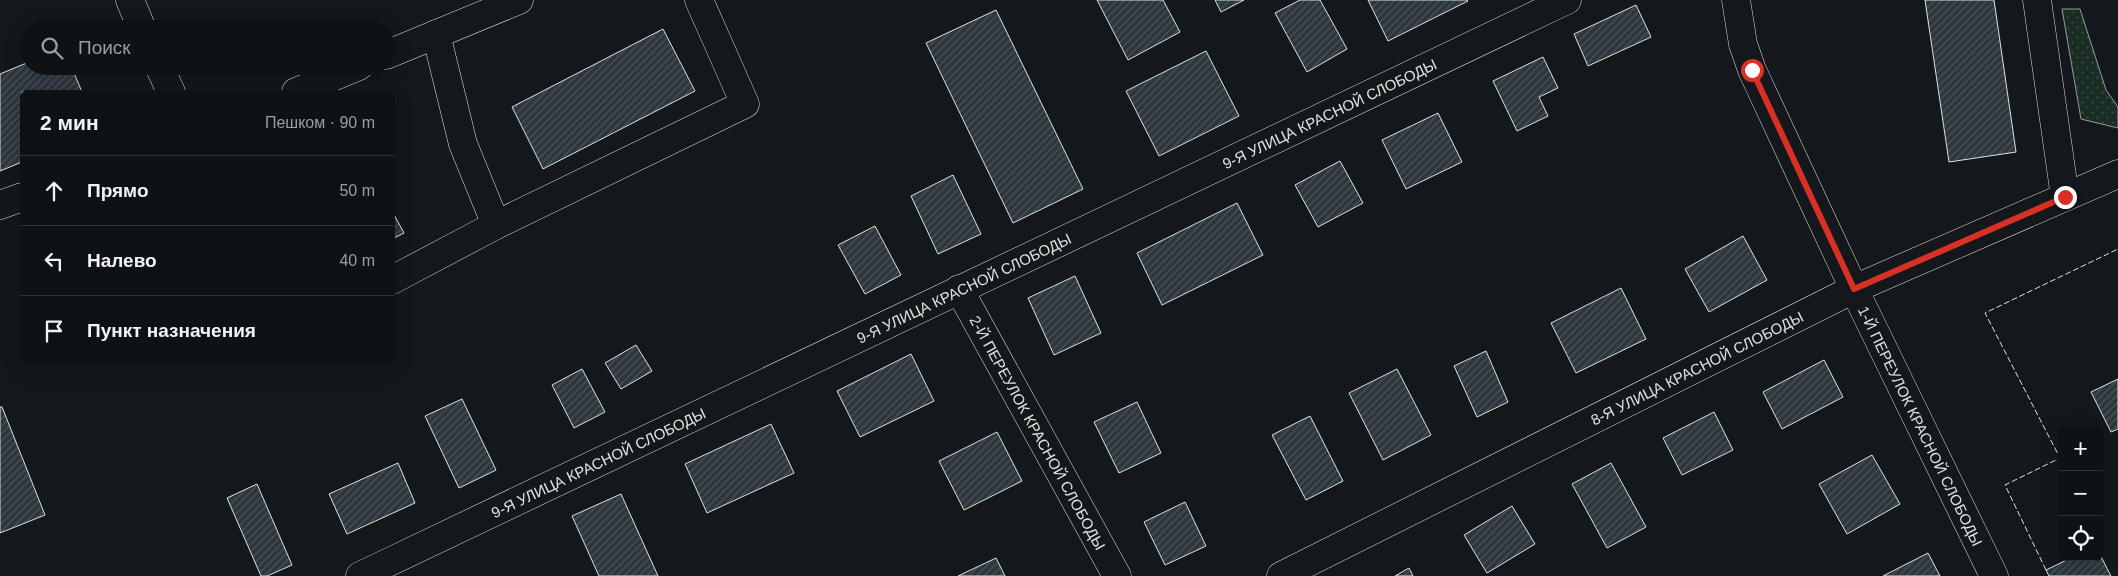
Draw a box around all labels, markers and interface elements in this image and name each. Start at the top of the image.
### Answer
search box [20,20,395,75]
icon: search [38,34,66,62]
text: Поиск [78,37,131,58]
street label: 9-Я УЛИЦА КРАСНОЙ СЛОБОДЫ [1219,55,1439,172]
route start [1741,59,1764,82]
text: 2 мин [40,111,99,134]
text: Пешком · 90 m [265,114,375,131]
icon: ahead [40,177,68,205]
text: Прямо [87,180,149,201]
text: 50 m [339,182,375,199]
route end [2054,186,2077,209]
street label: 9-Я УЛИЦА КРАСНОЙ СЛОБОДЫ [854,230,1074,346]
icon: left [40,247,68,275]
text: Налево [87,250,157,271]
text: 40 m [339,252,375,269]
street label: 1-Й ПЕРЕУЛОК КРАСНОЙ СЛОБОДЫ [1855,303,1986,549]
street label: 8-Я УЛИЦА КРАСНОЙ СЛОБОДЫ [1588,307,1806,428]
street label: 2-Й ПЕРЕУЛОК КРАСНОЙ СЛОБОДЫ [967,313,1109,553]
icon: arrive [40,317,68,345]
text: Пункт назначения [87,320,256,341]
street label: 9-Я УЛИЦА КРАСНОЙ СЛОБОДЫ [488,404,708,521]
map controls [2058,426,2103,561]
button: + [2058,426,2103,471]
button: − [2058,471,2103,516]
button: locate [2058,516,2103,561]

